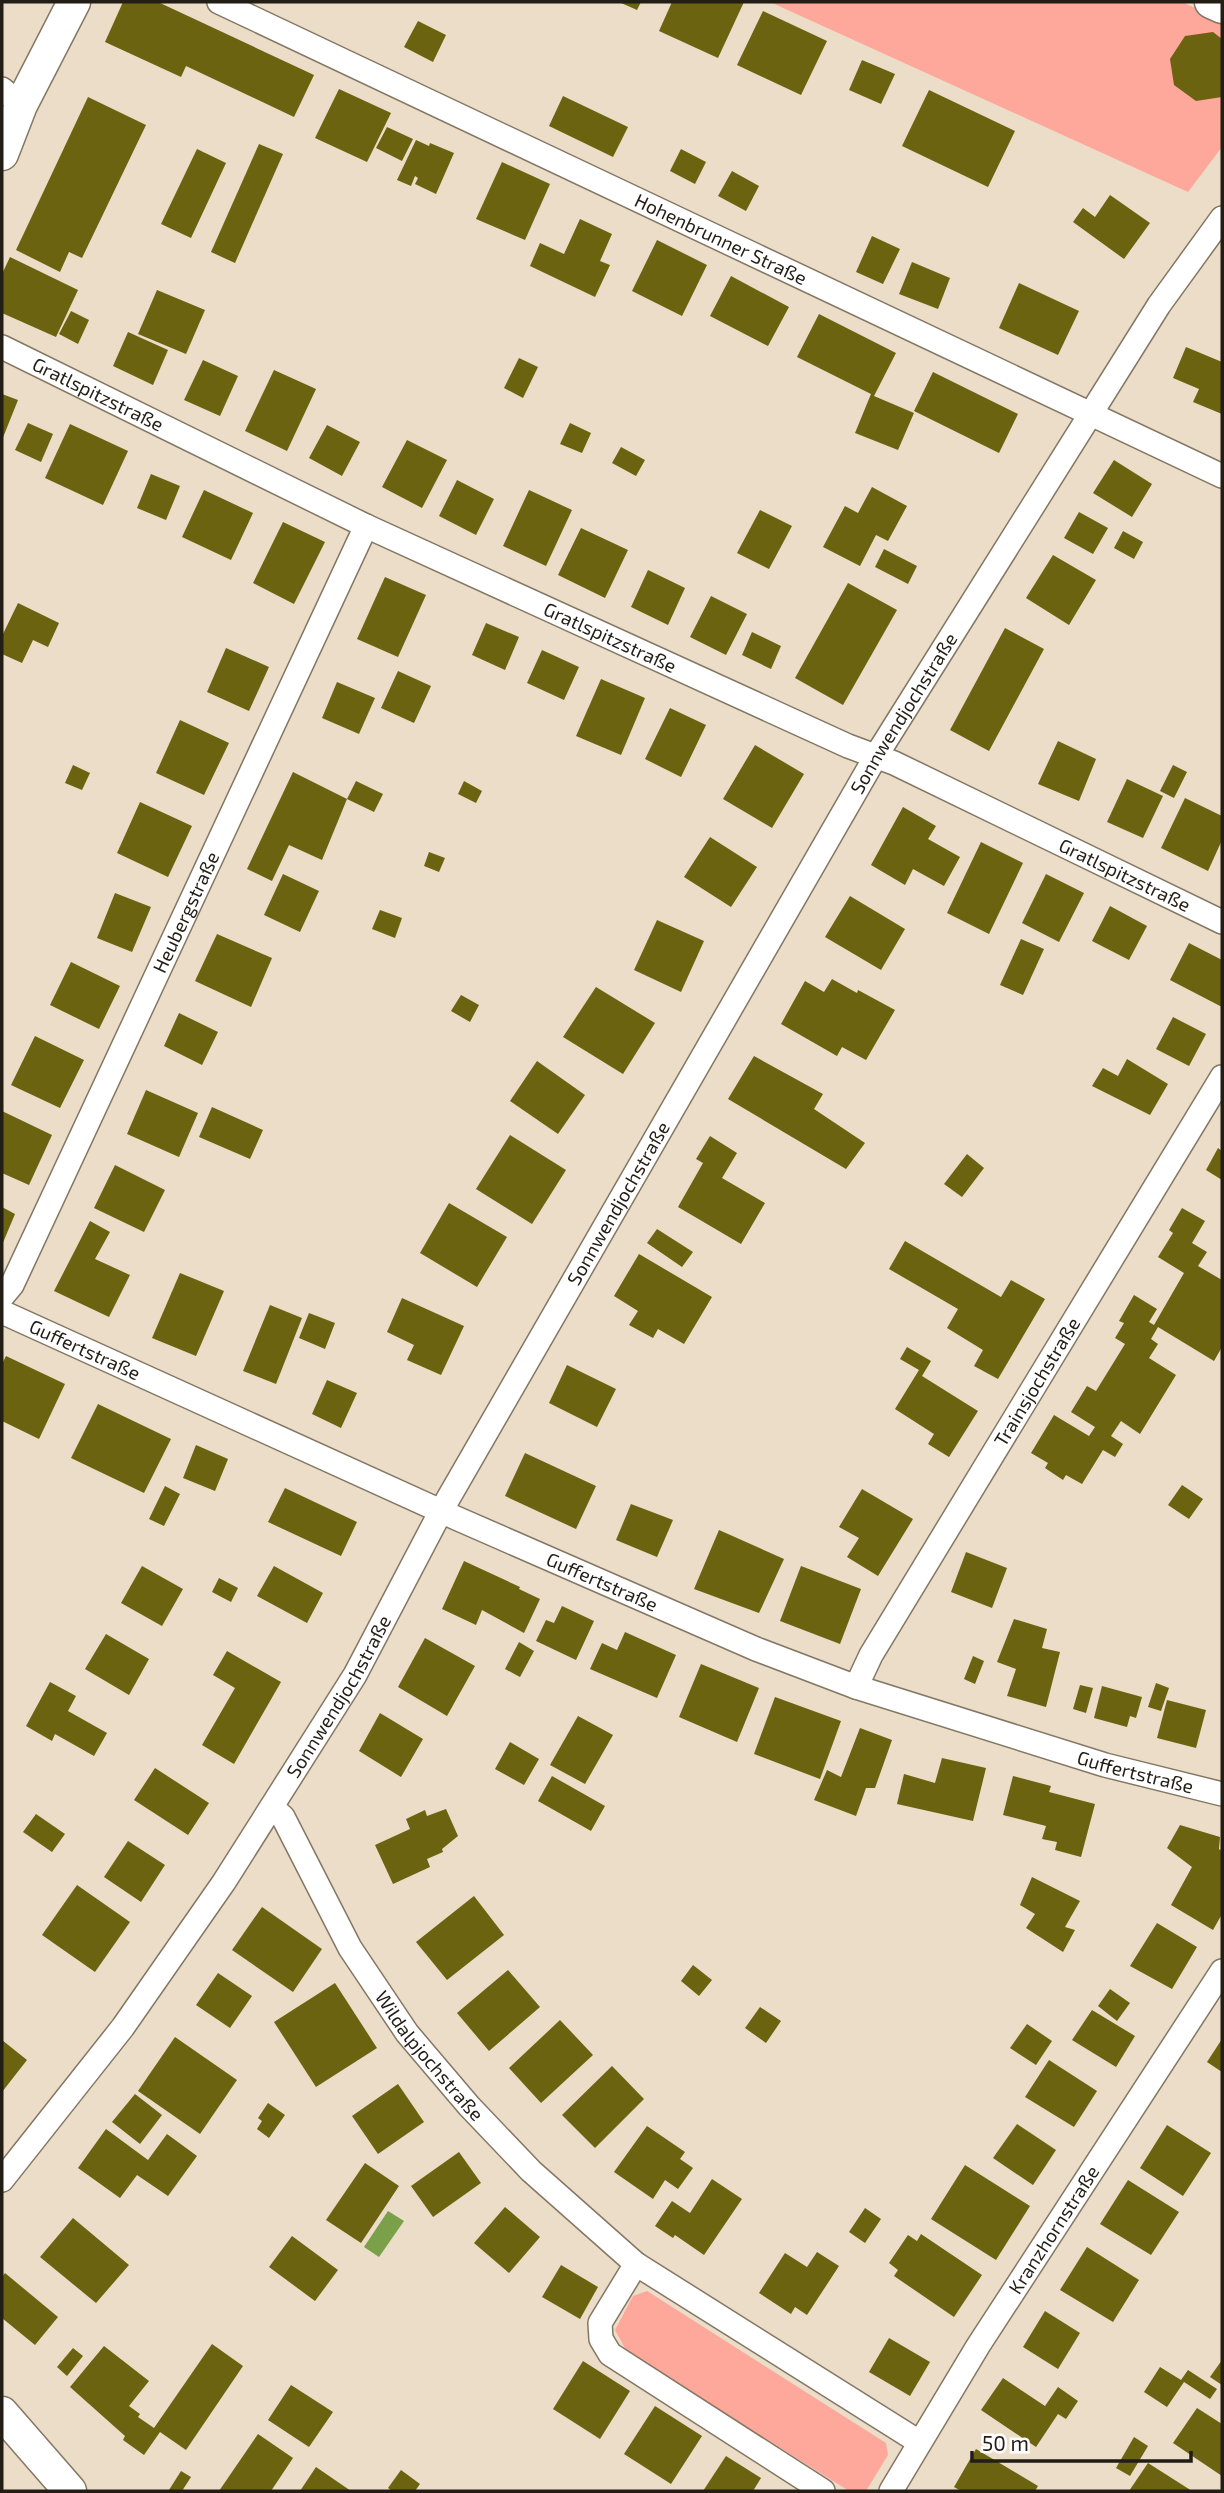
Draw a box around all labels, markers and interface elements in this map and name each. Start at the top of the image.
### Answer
street label: Hohenbrunner Straße [631,188,811,289]
street label: Gratlspitzstraße [29,352,168,436]
street label: Gratlspitzstraße [540,597,680,677]
street label: Sonnwendjochstraße [845,628,962,798]
street label: Gratlspitzstraße [1056,833,1194,916]
street label: Heubergstraße [147,848,224,976]
street label: Sonnwendjochstraße [562,1117,674,1289]
street label: Trainsjochstraße [989,1313,1084,1450]
street label: Guffertstraße [26,1314,144,1384]
street label: Guffertstraße [543,1547,662,1616]
street label: Sonnwendjochstraße [281,1611,395,1782]
street label: Guffertstraße [1075,1745,1196,1798]
street label: Wildalpjochstraße [371,1986,489,2125]
street label: Kranzhornstraße [1003,2161,1103,2298]
scale bar [972,2420,1191,2464]
text: 50 m [982,2430,1029,2455]

